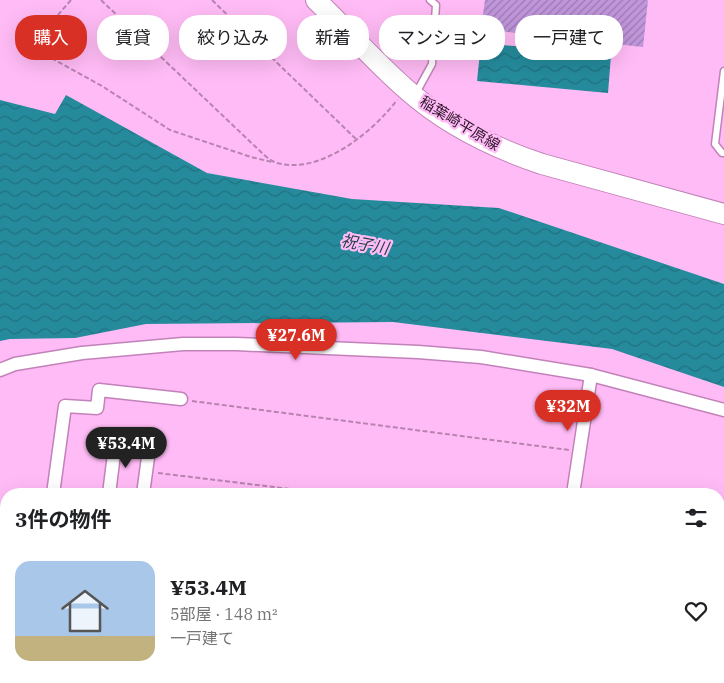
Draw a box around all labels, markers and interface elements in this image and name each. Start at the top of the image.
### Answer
chip: 購入 [15,15,87,60]
chip: 賃貸 [97,15,169,60]
chip: 絞り込み [179,15,287,60]
chip: 新着 [297,15,369,60]
chip: マンション [379,15,505,60]
chip: 一戸建て [515,15,623,60]
street label: 稲葉崎平原線 [417,92,503,154]
water label: 祝子川 [340,230,392,258]
pin: ¥27.6M [255,318,337,361]
text: ¥27.6M [267,325,325,345]
pin: ¥32M [538,390,598,432]
text: ¥32M [546,396,590,416]
pin: ¥53.4M [85,426,167,469]
text: ¥53.4M [97,433,155,453]
icon: filters [682,504,710,532]
text: 3件の物件 [15,505,112,533]
text: ¥53.4M [170,573,247,601]
icon: home [55,581,115,641]
icon: heart [682,597,710,625]
text: 5部屋 · 148 m² [170,604,278,624]
text: 一戸建て [170,628,234,648]

